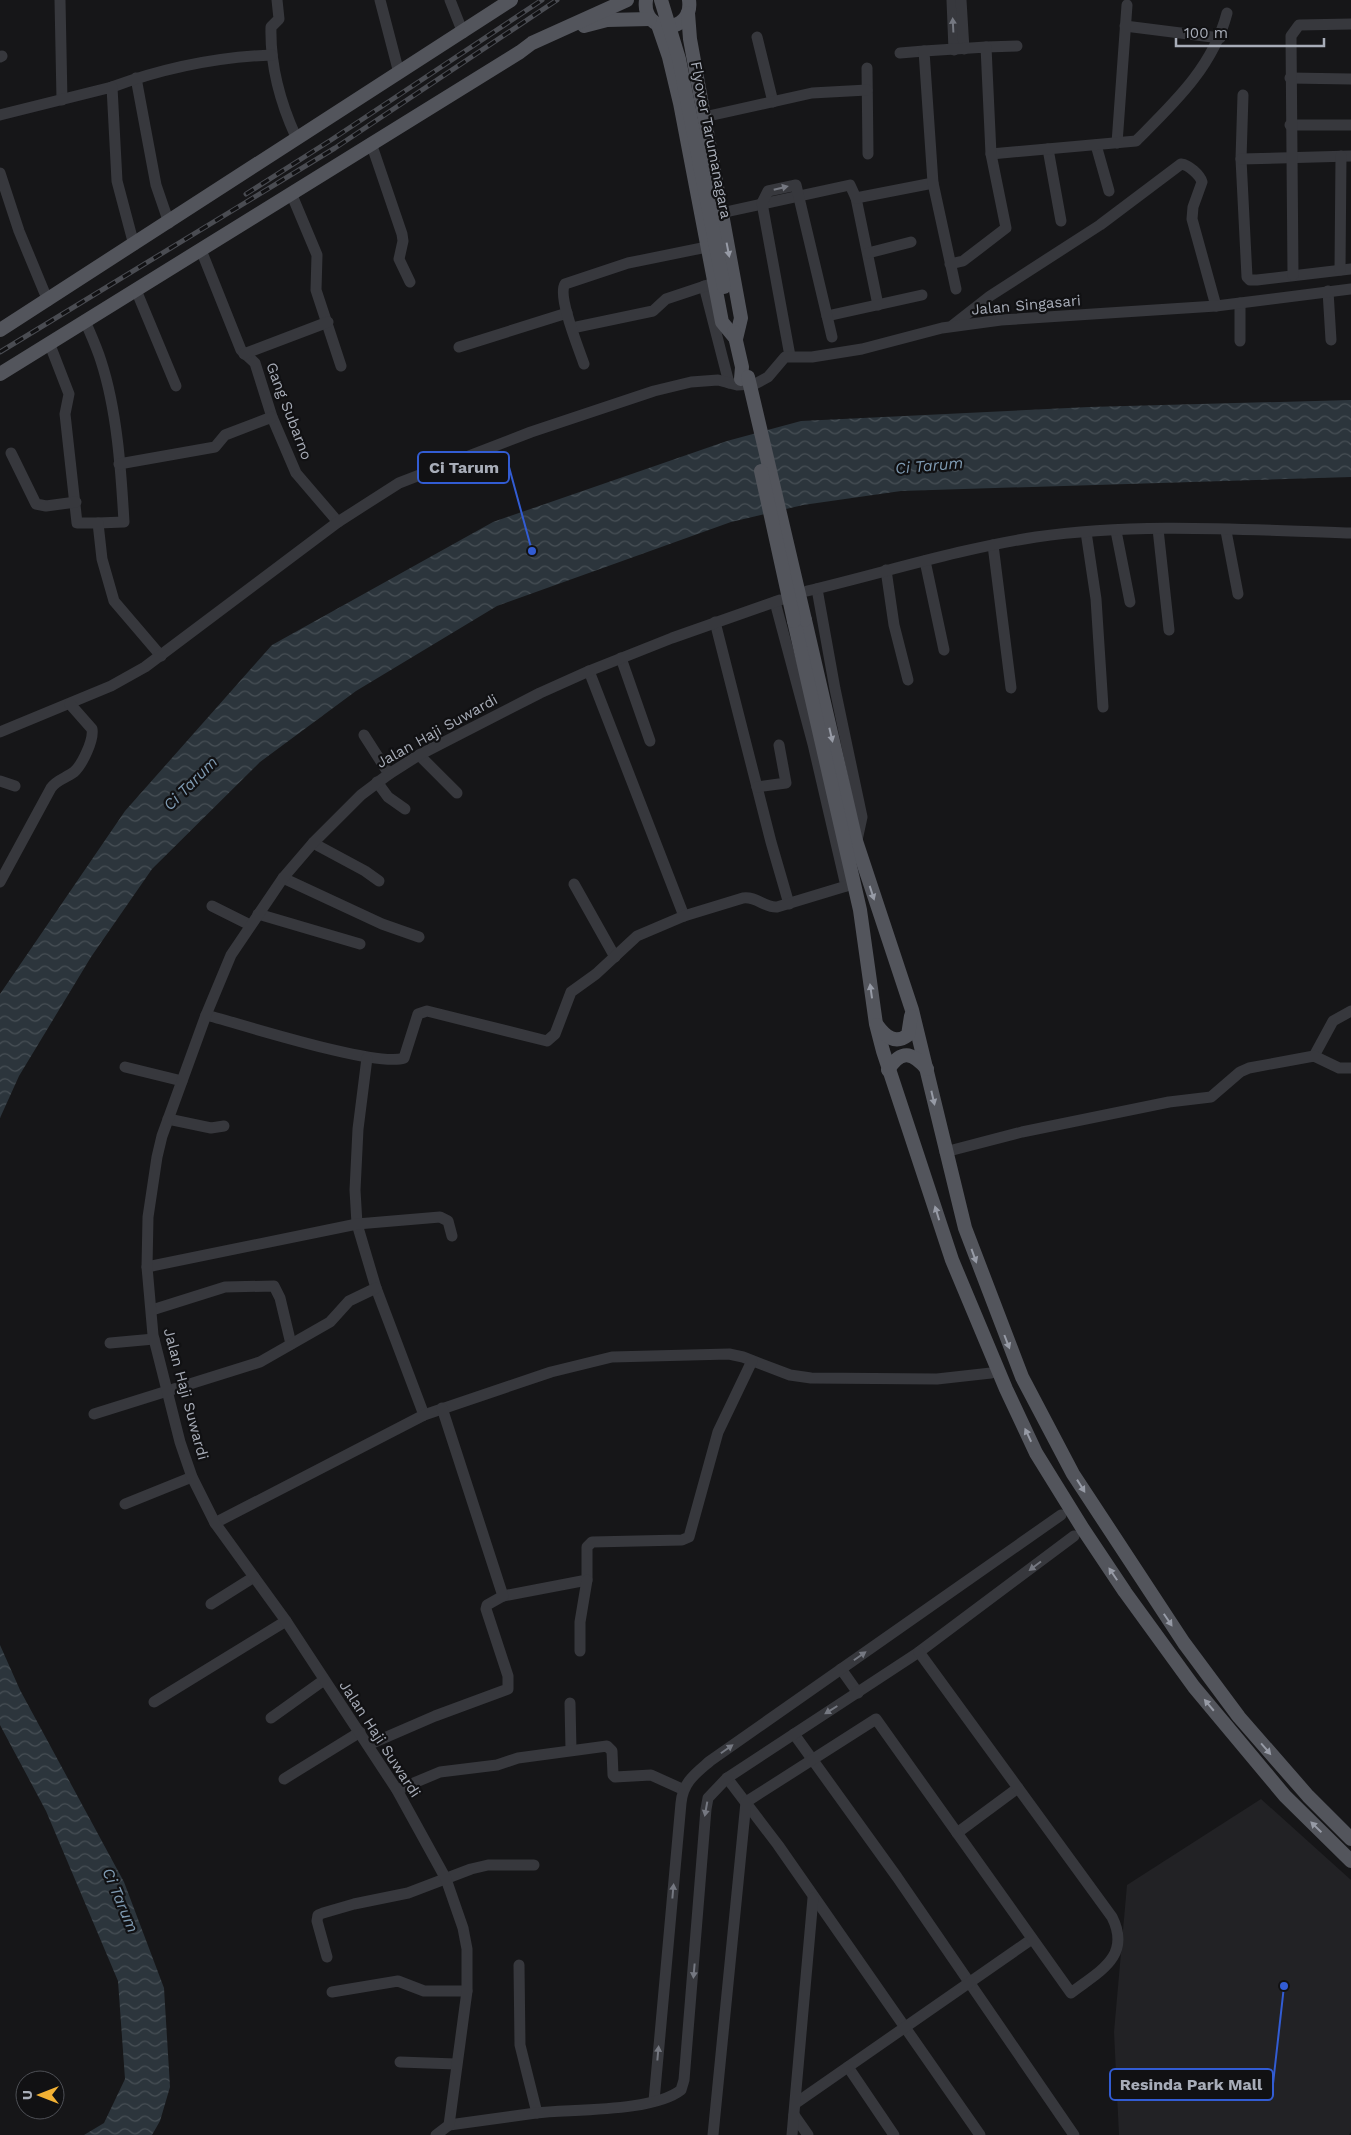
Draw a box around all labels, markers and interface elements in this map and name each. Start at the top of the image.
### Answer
scale bar [1176,15,1324,47]
one-way arrow [949,16,957,32]
text: 100 m [1184,24,1228,42]
street label: Flyover Tarumanagara [687,60,735,221]
one-way arrow [774,184,789,192]
one-way arrow [725,243,733,259]
street label: Jalan Singasari [970,291,1082,319]
street label: Gang Subarno [262,360,316,462]
callout: Ci Tarum [418,452,509,483]
water label: Ci Tarum [894,453,964,478]
text: Ci Tarum [429,458,499,477]
street label: Jalan Haji Suwardi [373,690,501,772]
one-way arrow [828,728,836,744]
water label: Ci Tarum [159,752,221,814]
one-way arrow [869,885,876,900]
one-way arrow [867,982,875,998]
one-way arrow [929,1091,937,1106]
one-way arrow [933,1206,941,1221]
one-way arrow [971,1248,978,1263]
street label: Jalan Haji Suwardi [160,1326,212,1462]
one-way arrow [1004,1334,1011,1349]
one-way arrow [1023,1428,1032,1443]
one-way arrow [1076,1480,1085,1493]
one-way arrow [1029,1560,1042,1571]
one-way arrow [1108,1567,1118,1580]
one-way arrow [1163,1613,1173,1626]
one-way arrow [853,1651,867,1661]
street label: Jalan Haji Suwardi [336,1677,424,1801]
one-way arrow [1203,1698,1214,1711]
one-way arrow [824,1706,838,1715]
one-way arrow [1261,1742,1272,1755]
one-way arrow [720,1744,733,1754]
one-way arrow [702,1801,710,1817]
one-way arrow [1310,1821,1322,1833]
water label: Ci Tarum [98,1865,143,1935]
one-way arrow [669,1883,677,1899]
one-way arrow [690,1963,698,1979]
one-way arrow [654,2045,662,2061]
callout: Resinda Park Mall [1110,2069,1273,2100]
north arrow [15,2070,65,2120]
text: Resinda Park Mall [1120,2075,1263,2094]
text: U [19,2090,35,2100]

